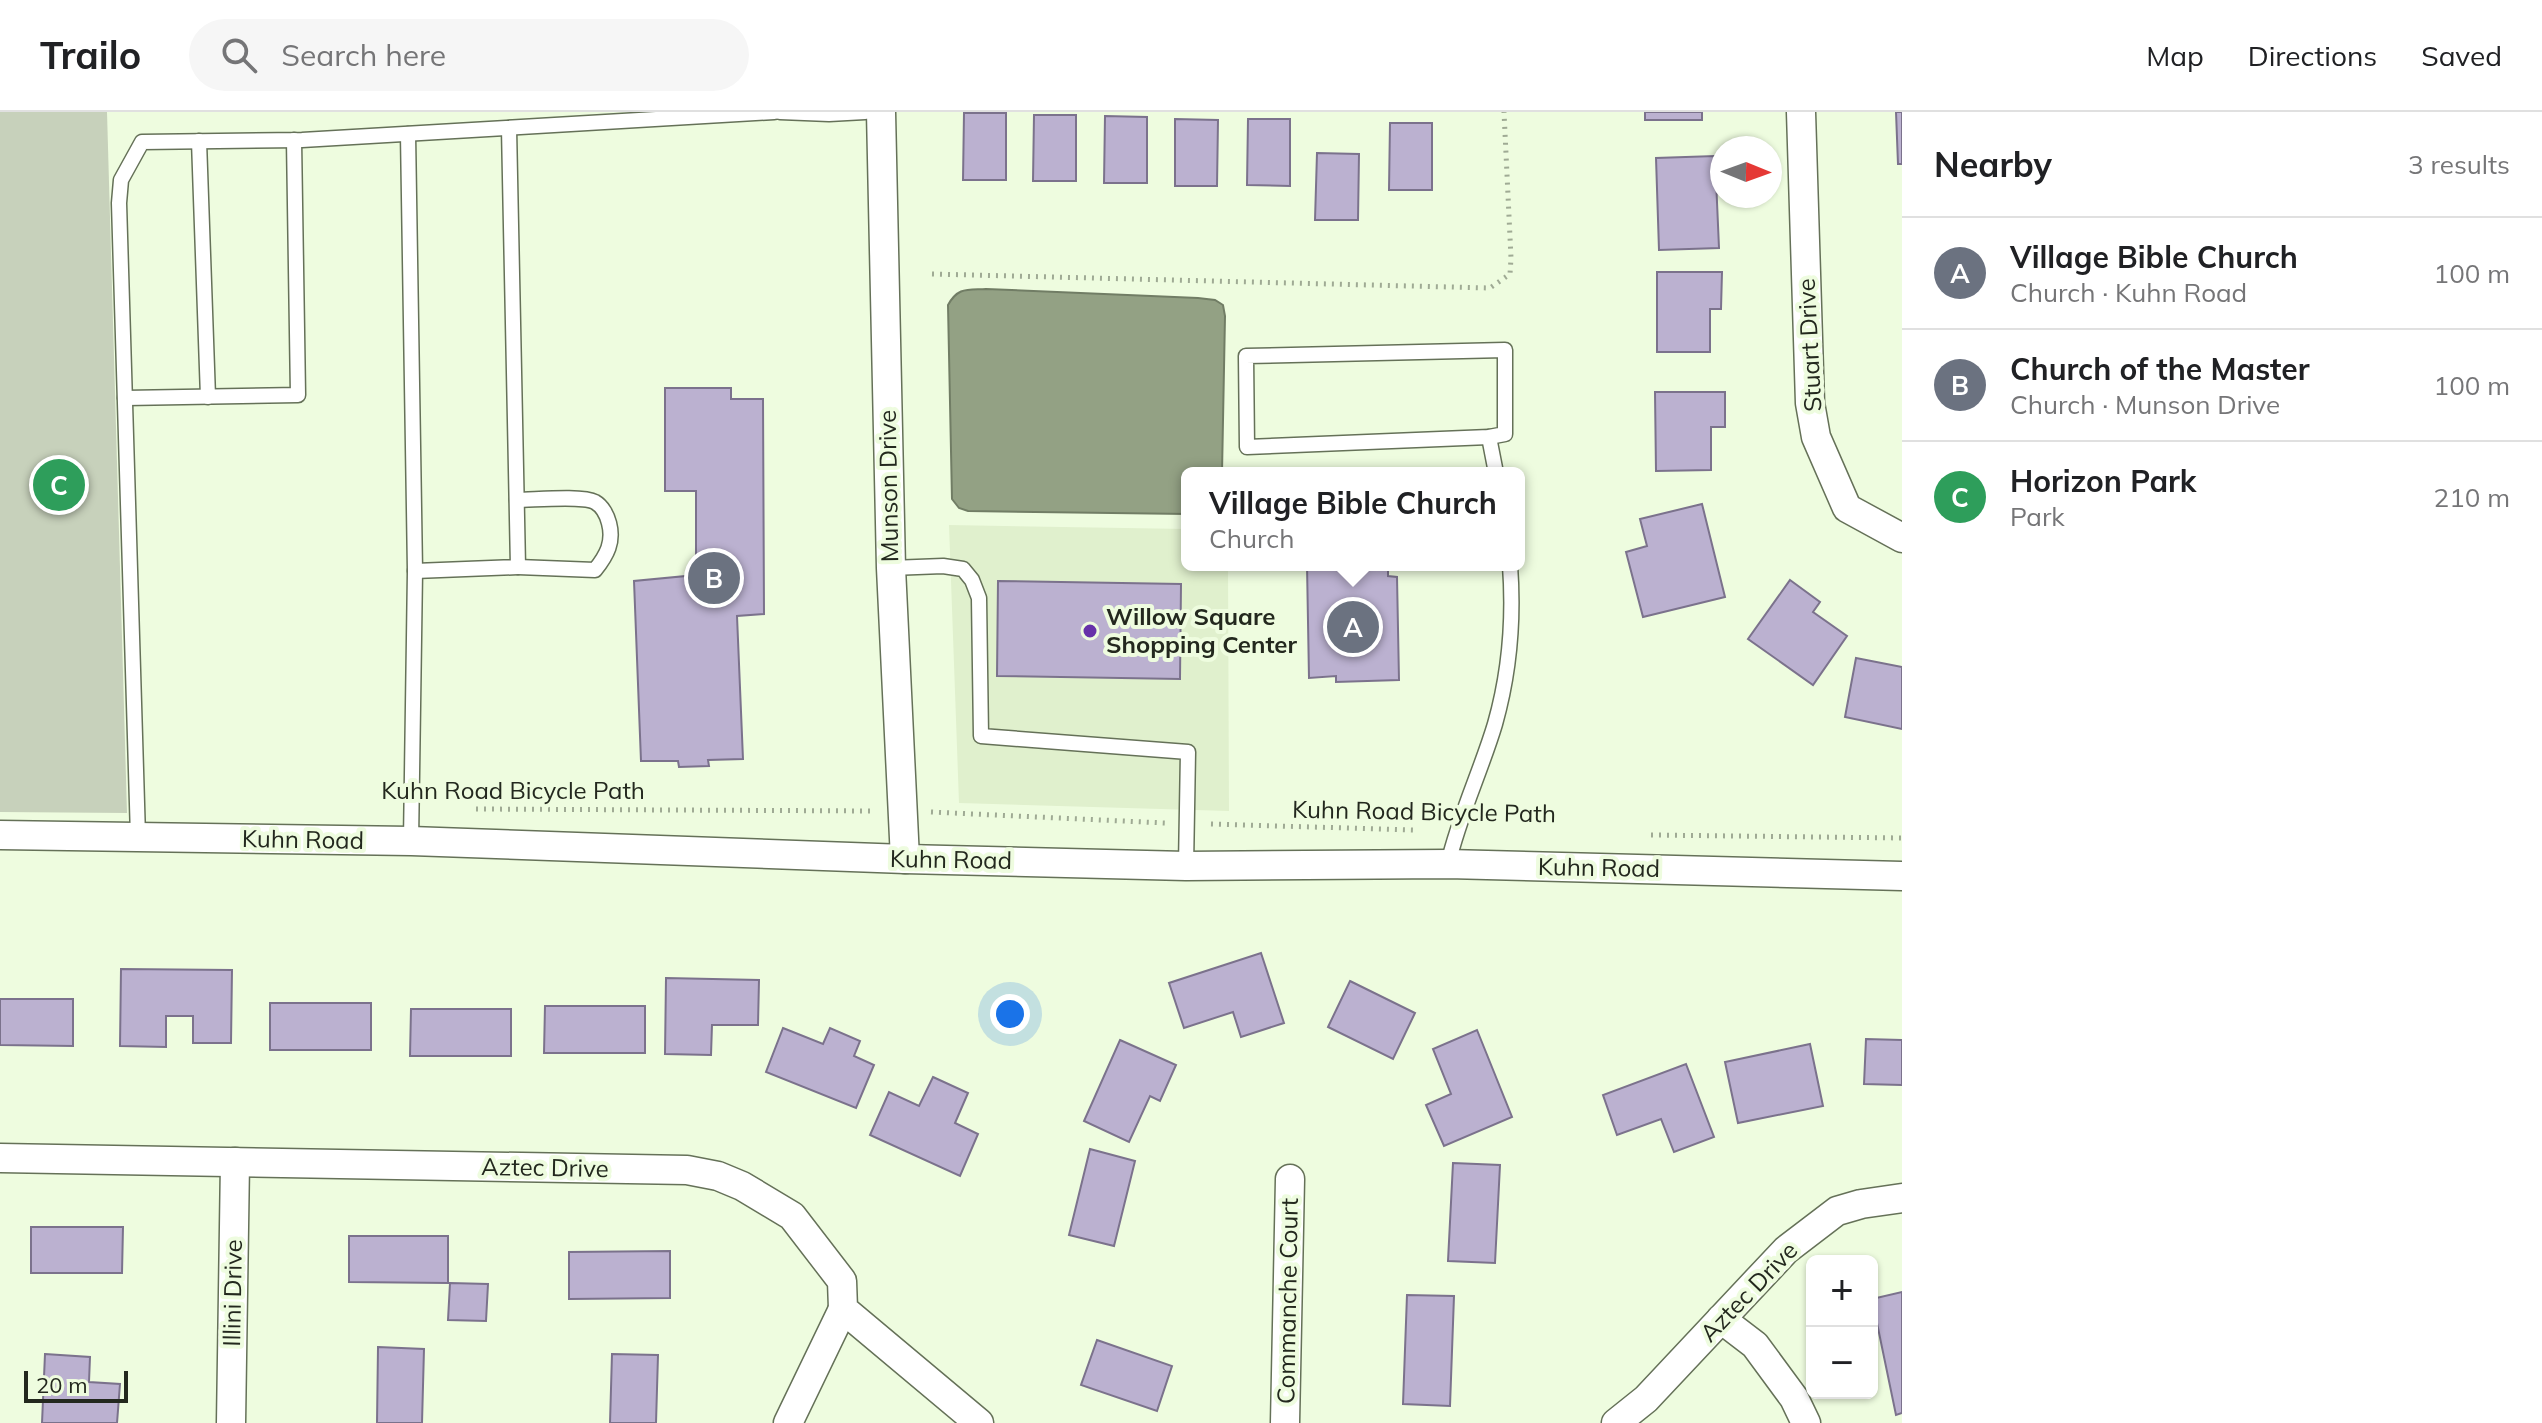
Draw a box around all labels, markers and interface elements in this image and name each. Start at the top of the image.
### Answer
search box [189,19,749,91]
text: Trailo [40,31,141,79]
icon: search [217,33,261,77]
text: Search here [281,36,446,74]
text: Map [2146,38,2204,73]
text: Directions [2248,38,2377,73]
text: Saved [2421,38,2502,73]
north arrow [1710,136,1782,208]
text: Nearby [1934,143,2052,186]
text: 3 results [2408,148,2510,181]
text: Village Bible Church [2010,238,2298,276]
text: A [1950,257,1970,290]
text: 100 m [2434,257,2510,290]
text: Church · Kuhn Road [2010,276,2247,309]
street label: Stuart Drive [1791,278,1827,413]
text: Church of the Master [2010,350,2310,388]
text: B [1951,369,1969,402]
text: 100 m [2434,369,2510,402]
text: Church · Munson Drive [2010,388,2280,421]
street label: Munson Drive [872,410,904,562]
pin: C [33,455,85,515]
text: Horizon Park [2010,462,2196,500]
popup [1181,467,1525,571]
text: C [1951,481,1969,514]
text: 210 m [2434,481,2510,514]
text: Village Bible Church [1209,484,1497,522]
text: Park [2010,500,2065,533]
text: Church [1209,522,1294,555]
pin: B [688,548,740,608]
pin: A [1327,597,1379,657]
place label: Willow Square Shopping Center [1106,601,1298,659]
marker: Willow Square Shopping Center [1081,622,1099,640]
street label: Kuhn Road Bicycle Path [381,775,645,805]
street label: Kuhn Road Bicycle Path [1292,794,1556,828]
street label: Kuhn Road [242,823,364,855]
street label: Kuhn Road [890,843,1012,875]
street label: Kuhn Road [1538,851,1660,883]
your location [990,994,1030,1034]
street label: Aztec Drive [481,1151,609,1183]
street label: Commanche Court [1270,1198,1304,1404]
street label: Aztec Drive [1693,1235,1803,1348]
street label: Illini Drive [216,1239,248,1347]
map controls [1806,1255,1878,1399]
button: + [1806,1255,1878,1327]
button: − [1806,1327,1878,1399]
scale bar [24,1367,128,1403]
text: 20 m [36,1371,87,1399]

